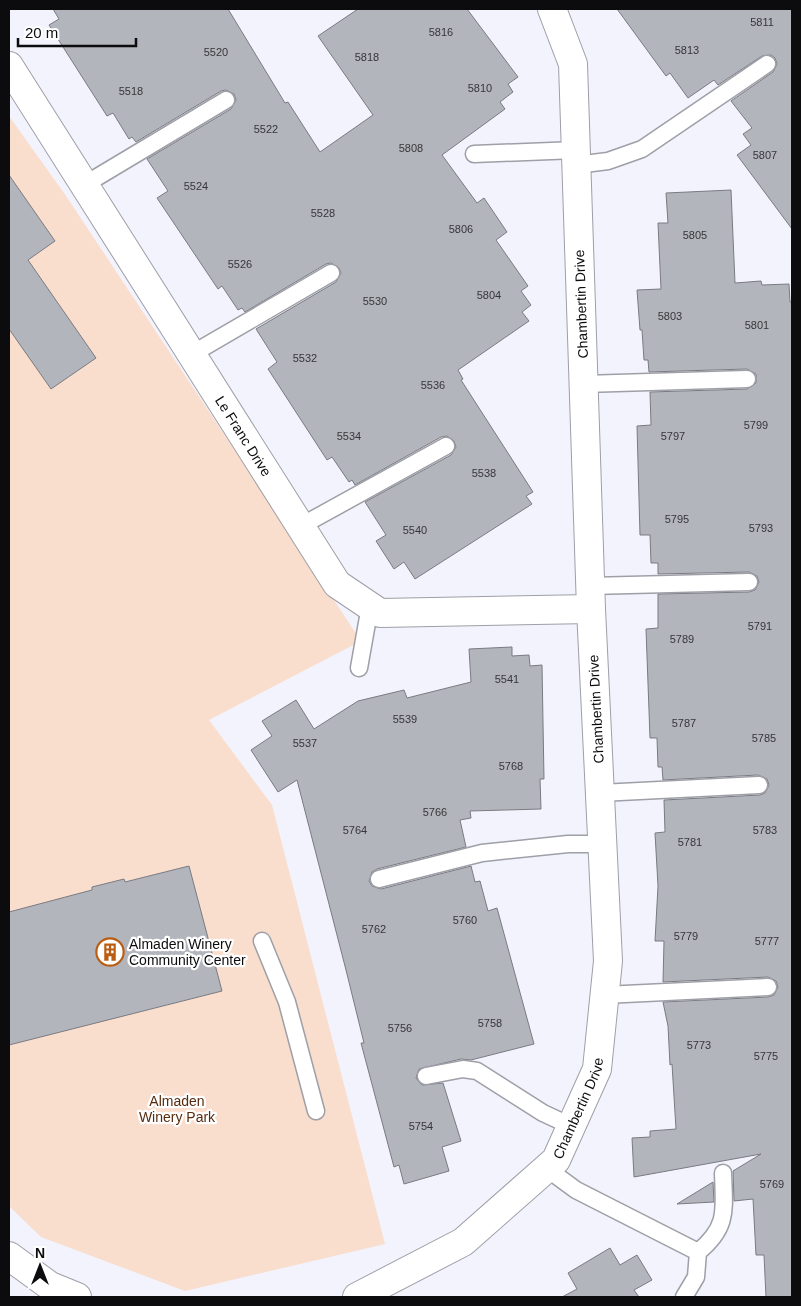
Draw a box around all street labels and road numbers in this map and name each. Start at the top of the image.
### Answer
street label: Chambertin Drive [571,249,591,359]
street label: Le Franc Drive [212,393,275,479]
street label: Chambertin Drive [585,654,607,764]
street label: Chambertin Drive [550,1057,606,1161]

